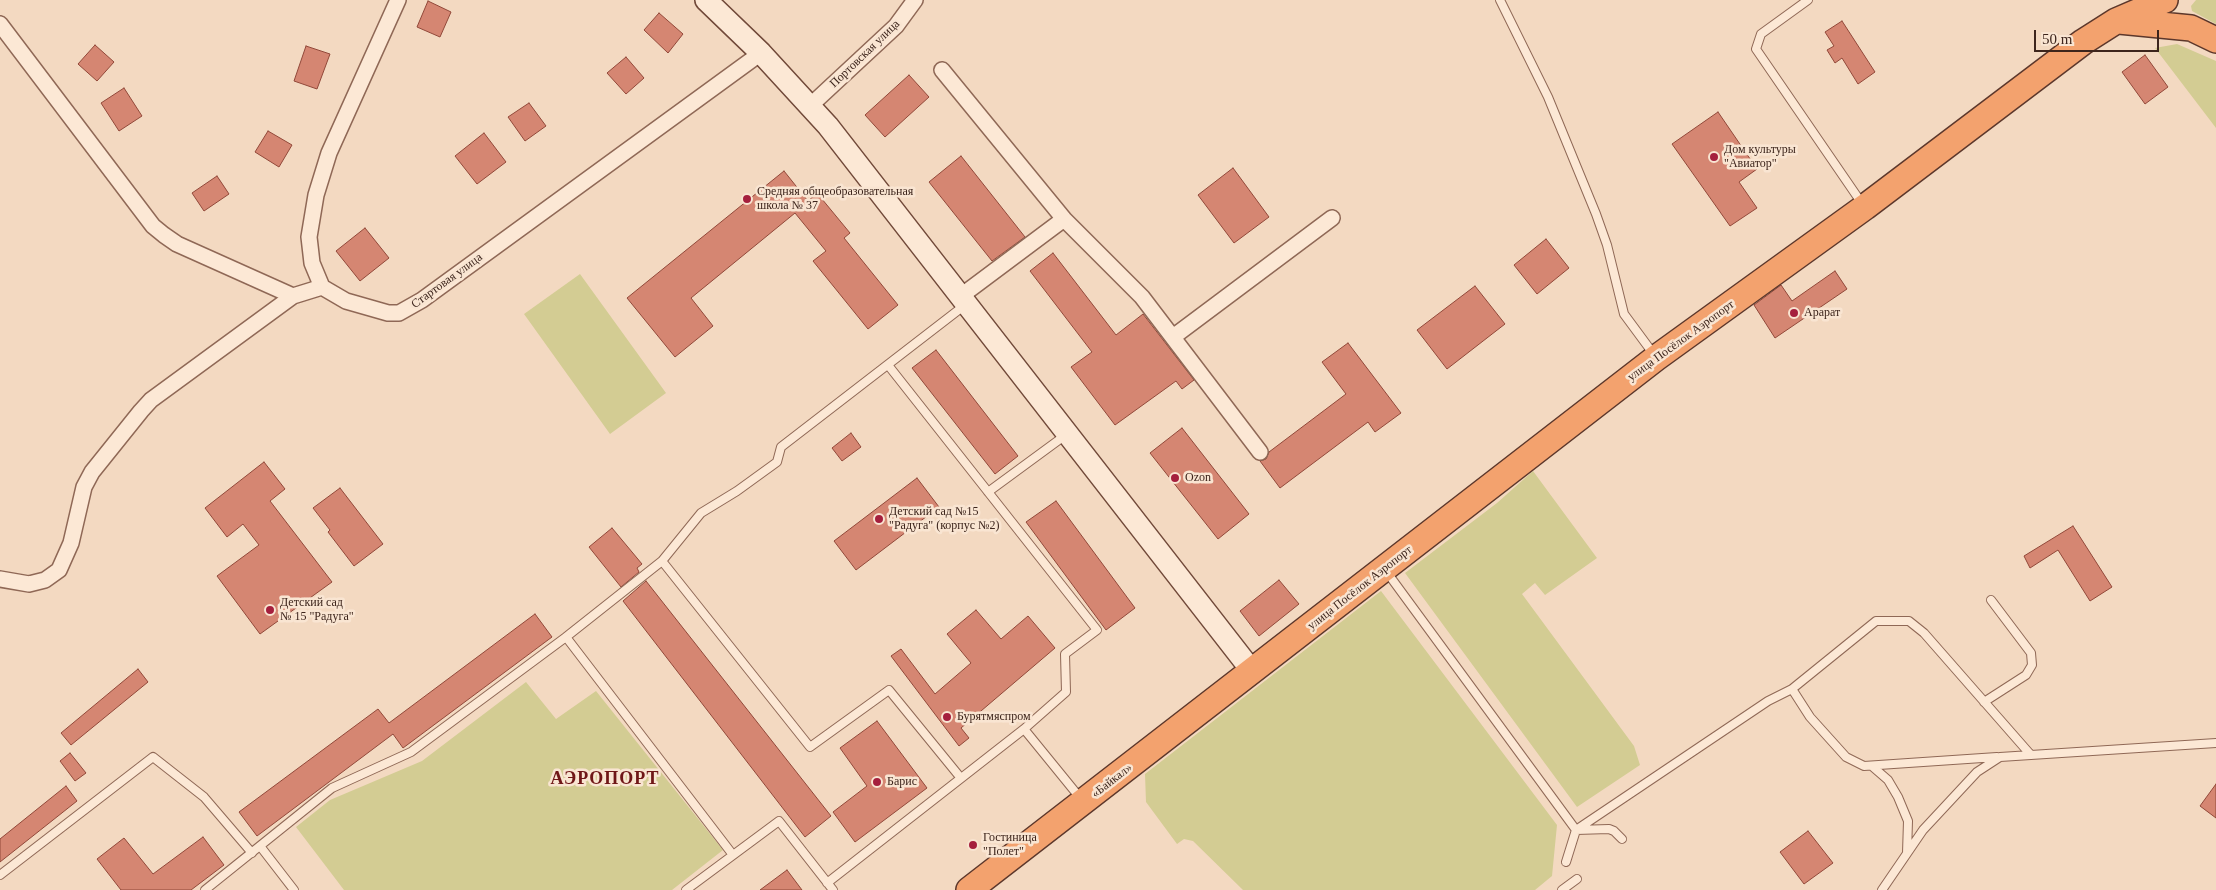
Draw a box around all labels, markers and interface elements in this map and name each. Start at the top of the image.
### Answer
street label: Портовская улица [827,17,903,91]
scale bar [2036,20,2161,52]
text: 50 m [2042,31,2072,47]
place label: Дом культуры "Авиатор" [1724,143,1796,171]
marker: Дом культуры "Авиатор" [1708,151,1720,163]
place label: Средняя общеобразовательная школа № 37 [757,185,913,213]
marker: Средняя общеобразовательная школа № 37 [741,193,753,205]
street label: Стартовая улица [409,250,485,312]
street label: улица Посёлок Аэропорт [1625,297,1737,385]
place label: Арарат [1804,306,1840,320]
marker: Арарат [1788,307,1800,319]
place label: Ozon [1185,471,1211,485]
marker: Ozon [1169,472,1181,484]
place label: Детский сад №15 "Радуга" (корпус №2) [889,505,1000,533]
marker: Детский сад №15 "Радуга" (корпус №2) [873,513,885,525]
street label: улица Посёлок Аэропорт [1305,543,1415,633]
place label: Детский сад № 15 "Радуга" [280,596,354,624]
marker: Детский сад № 15 "Радуга" [264,604,276,616]
place label: Бурятмяспром [957,710,1031,724]
marker: Бурятмяспром [941,711,953,723]
street label: «Байкал» [1089,761,1135,801]
district label: АЭРОПОРТ [550,768,660,790]
place label: Барис [887,775,917,789]
marker: Барис [871,776,883,788]
place label: Гостиница "Полет" [983,831,1037,859]
marker: Гостиница "Полет" [967,839,979,851]

